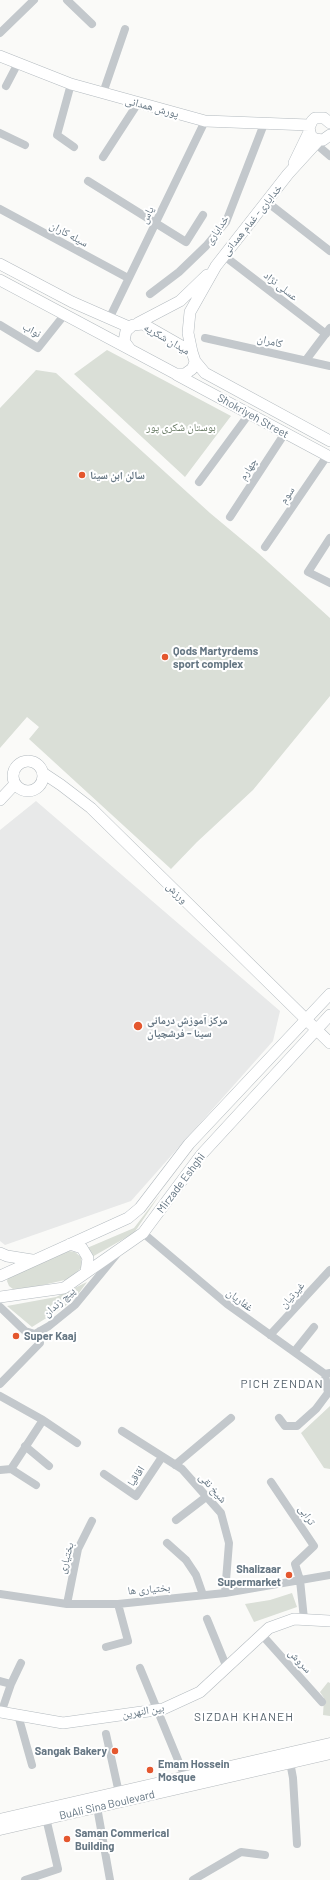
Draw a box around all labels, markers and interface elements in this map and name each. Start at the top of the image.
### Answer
street label: پورش همدانی [124,94,180,120]
street label: خدایاری- غمام همدانی [219,182,285,258]
street label: یاس [137,204,157,226]
street label: خدایاری [202,213,232,247]
street label: سیله کاران [47,218,91,250]
street label: عسلی نژاد [261,269,301,303]
street label: نواب [20,320,44,340]
street label: میدان شکریه [142,321,192,357]
street label: کامران [256,332,284,350]
street label: Shokriyeh Street [215,391,291,441]
park label: بوستان شکری پور [146,420,216,434]
street label: چهارم [236,456,260,482]
place label: سالن ابن سینا [90,468,145,482]
marker: سالن ابن سینا [77,470,87,480]
street label: سوم [277,484,297,506]
place label: Qods Martyrdems sport complex [173,644,258,670]
marker: Qods Martyrdems sport complex [160,652,170,662]
street label: ورزش [164,880,190,906]
place label: مرکز آموزش درمانی سینا - فرشچیان [147,1013,228,1039]
marker: مرکز آموزش درمانی سینا - فرشچیان [132,1020,144,1032]
street label: Mirzade Eshghi [154,1150,208,1216]
street label: غیرتیان [277,1279,307,1311]
street label: پیچ زندان [40,1284,78,1320]
street label: غفاریان [224,1286,256,1314]
place label: Super Kaaj [24,1329,76,1343]
marker: Super Kaaj [11,1331,21,1341]
district label: PICH ZENDAN [240,1377,324,1391]
street label: اقاقیا [125,1463,147,1489]
street label: شیخ نقی [196,1470,230,1506]
street label: ترابی [296,1502,318,1528]
street label: بختیاری [55,1541,77,1575]
place label: Shalizaar Supermarket [217,1562,281,1588]
marker: Shalizaar Supermarket [284,1570,294,1580]
street label: بختیاری ها [127,1581,171,1597]
street label: سروش [286,1646,314,1676]
street label: بین النهرین [121,1701,165,1721]
district label: SIZDAH KHANEH [194,1710,294,1724]
place label: Sangak Bakery [35,1744,107,1758]
marker: Sangak Bakery [110,1746,120,1756]
place label: Emam Hossein Mosque [158,1757,230,1783]
marker: Emam Hossein Mosque [145,1765,155,1775]
street label: BuAli Sina Boulevard [58,1788,156,1822]
place label: Saman Commerical Building [75,1826,169,1852]
marker: Saman Commerical Building [62,1834,72,1844]

